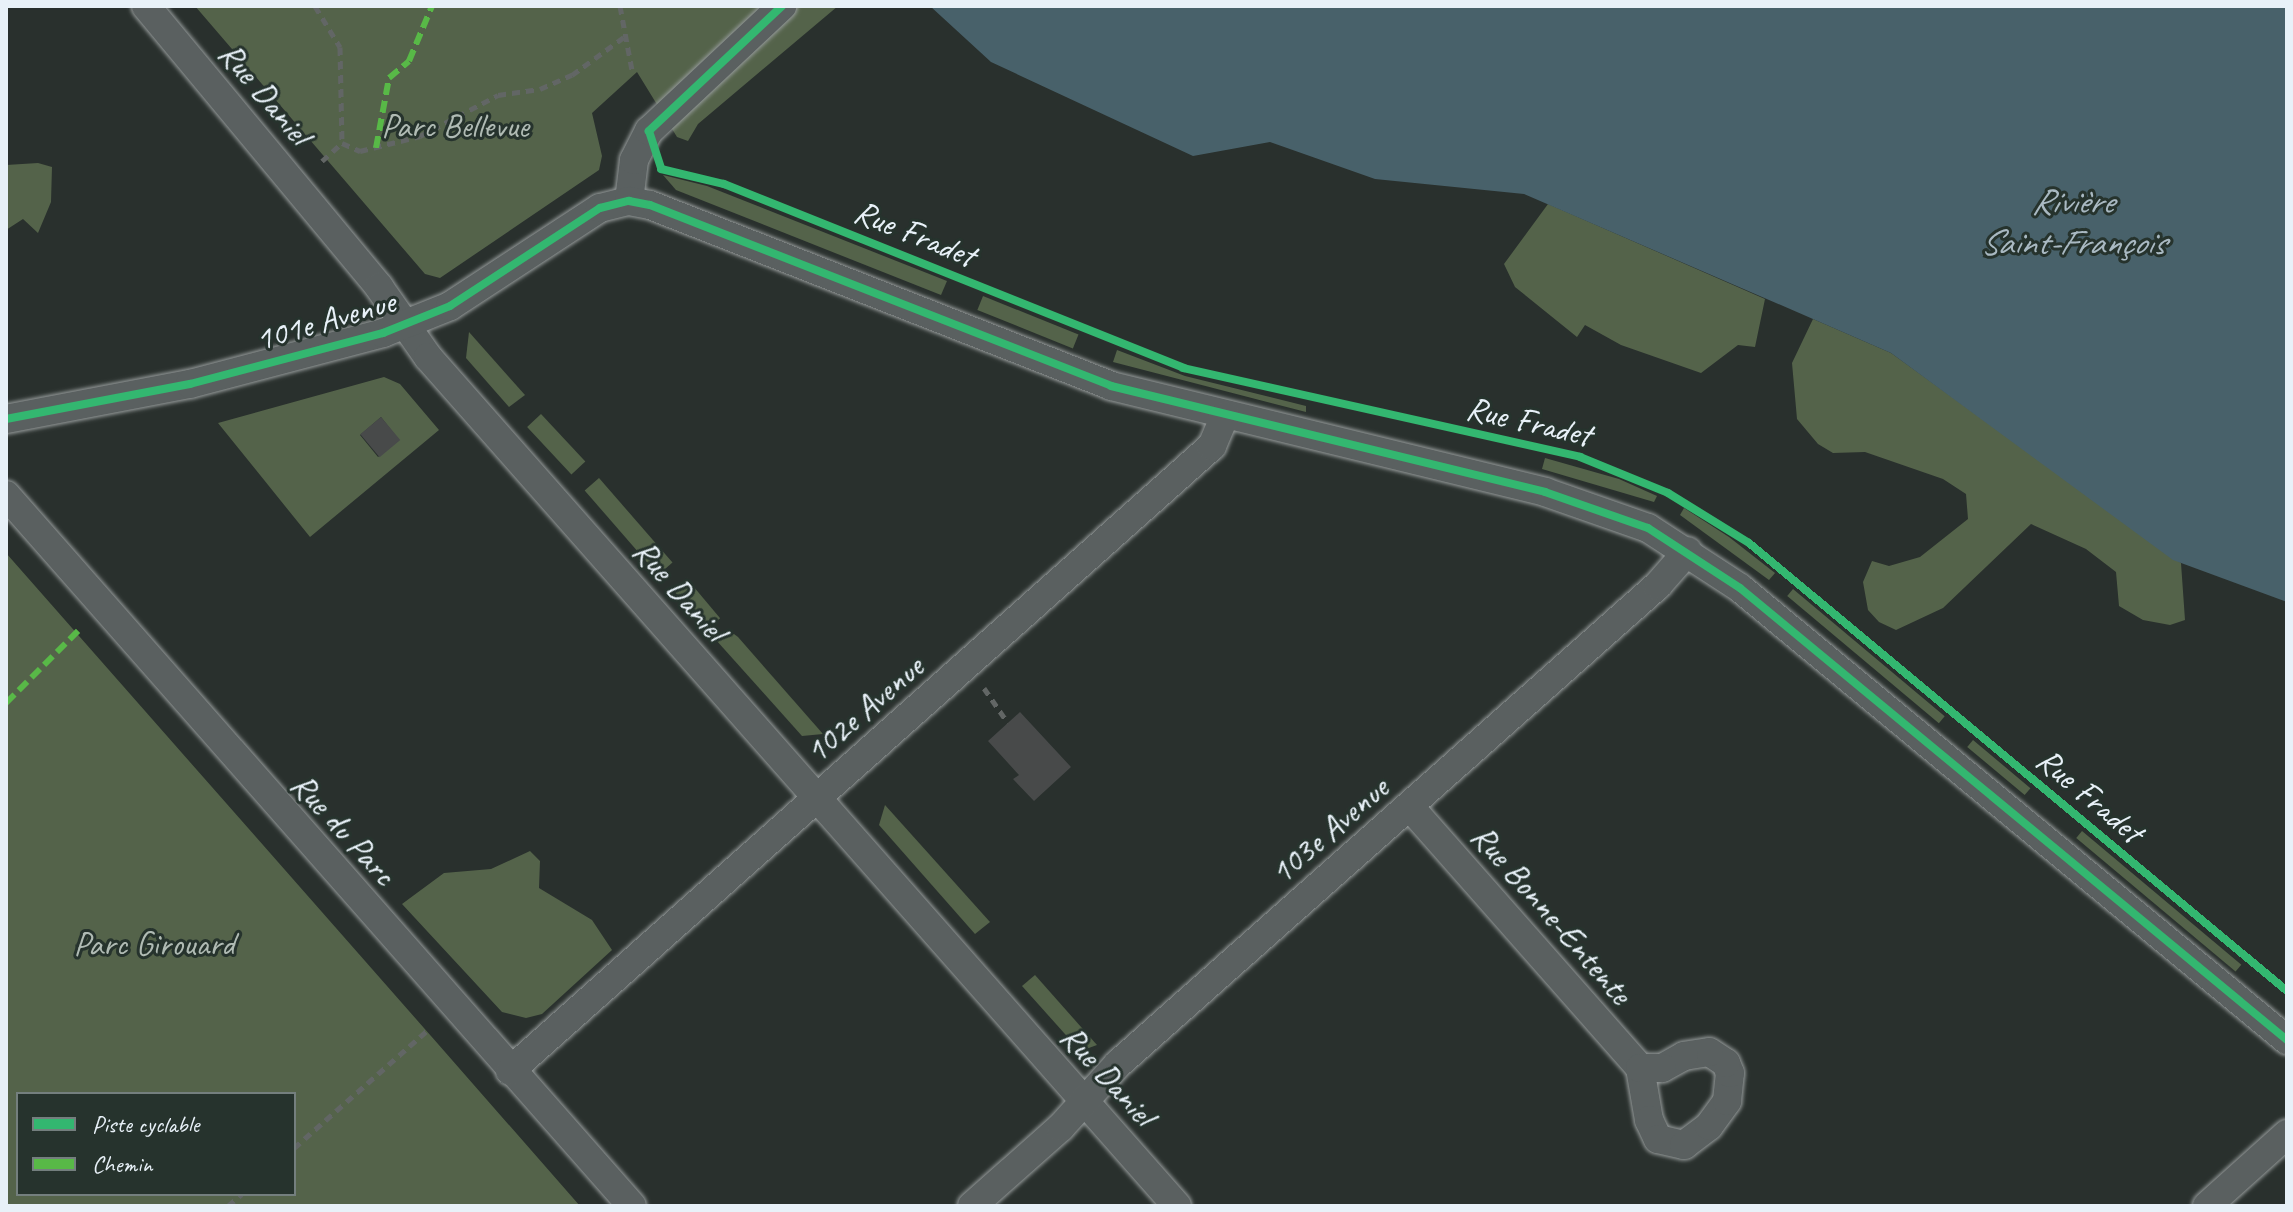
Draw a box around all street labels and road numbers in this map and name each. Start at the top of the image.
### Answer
street label: Rue Daniel [210,33,320,153]
street label: Rue Fradet [849,190,981,276]
street label: 101e Avenue [250,281,400,359]
street label: Rue Fradet [1463,387,1595,455]
street label: Rue Daniel [625,531,735,649]
street label: 102e Avenue [797,647,931,771]
street label: Rue Fradet [2028,739,2152,851]
street label: Rue du Parc [283,765,405,893]
street label: 103e Avenue [1262,768,1396,892]
street label: Rue Bonne-Entente [1463,816,1641,1012]
street label: Rue Daniel [1052,1016,1164,1134]

